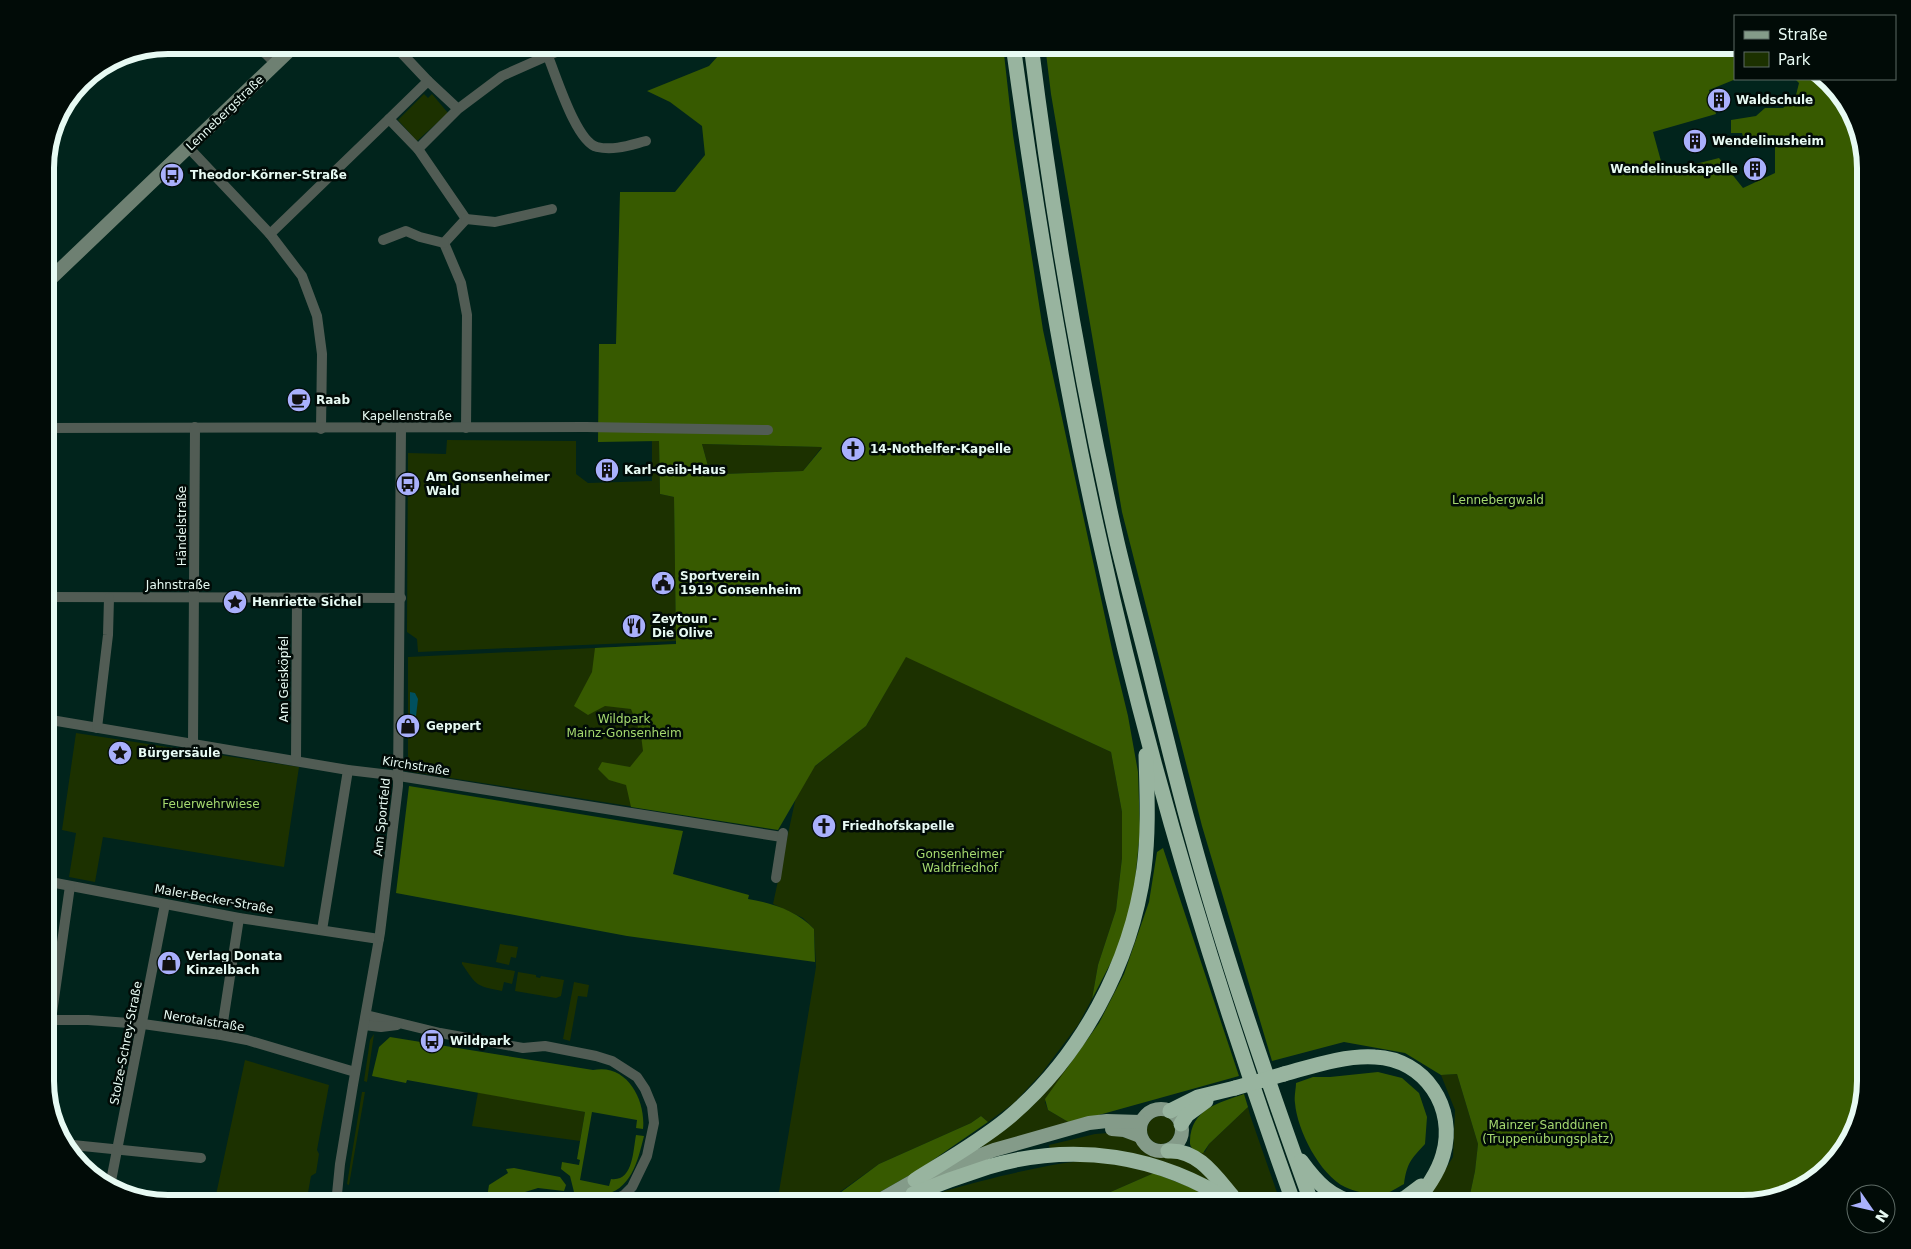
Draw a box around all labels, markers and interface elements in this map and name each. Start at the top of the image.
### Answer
legend [1734,15,1896,80]
text: Straße [1778,26,1827,44]
text: Park [1778,51,1811,69]
street label: Lennebergstraße [183,73,267,153]
building icon: Waldschule [1706,87,1732,113]
place label: Waldschule [1736,93,1813,107]
building icon: Wendelinusheim [1682,128,1708,154]
place label: Wendelinusheim [1712,134,1824,148]
building icon: Wendelinuskapelle [1742,156,1768,182]
bus stop icon: Theodor-Körner-Straße [159,162,185,188]
place label: Wendelinuskapelle [1610,162,1738,176]
place label: Theodor-Körner-Straße [190,168,347,182]
cafe icon: Raab [286,387,312,413]
place label: Raab [316,393,350,407]
street label: Kapellenstraße [362,409,452,423]
church icon: 14-Nothelfer-Kapelle [840,436,866,462]
place label: 14-Nothelfer-Kapelle [870,442,1011,456]
building icon: Karl-Geib-Haus [594,457,620,483]
place label: Karl-Geib-Haus [624,463,726,477]
place label: Am Gonsenheimer Wald [426,470,550,498]
bus stop icon: Am Gonsenheimer Wald [395,471,421,497]
street label: Händelstraße [175,486,189,566]
park label: Lennebergwald [1452,493,1544,507]
place label: Sportverein 1919 Gonsenheim [680,569,801,597]
public building icon: Sportverein 1919 Gonsenheim [650,570,676,596]
street label: Jahnstraße [145,578,210,592]
place icon: Henriette Sichel [222,589,248,615]
place label: Henriette Sichel [252,595,361,609]
place label: Zeytoun - Die Olive [652,612,717,640]
restaurant icon: Zeytoun - Die Olive [621,613,647,639]
street label: Am Geisköpfel [277,636,291,722]
park label: Wildpark Mainz-Gonsenheim [566,712,682,740]
shop icon: Geppert [395,713,421,739]
place label: Geppert [426,719,481,733]
place icon: Bürgersäule [107,740,133,766]
place label: Bürgersäule [138,746,220,760]
street label: Kirchstraße [381,754,451,778]
street label: Am Sportfeld [371,777,393,857]
park label: Feuerwehrwiese [162,797,260,811]
church icon: Friedhofskapelle [811,813,837,839]
place label: Friedhofskapelle [842,819,955,833]
park label: Gonsenheimer Waldfriedhof [916,847,1004,875]
street label: Maler-Becker-Straße [153,882,275,916]
place label: Verlag Donata Kinzelbach [186,949,282,977]
shop icon: Verlag Donata Kinzelbach [156,950,182,976]
street label: Stolze-Schrey-Straße [107,980,145,1106]
street label: Nerotalstraße [162,1008,246,1034]
bus stop icon: Wildpark [419,1028,445,1054]
place label: Wildpark [450,1034,512,1048]
park label: Mainzer Sanddünen (Truppenübungsplatz) [1482,1118,1614,1146]
north arrow [1846,1184,1896,1234]
text: N [1872,1207,1892,1226]

